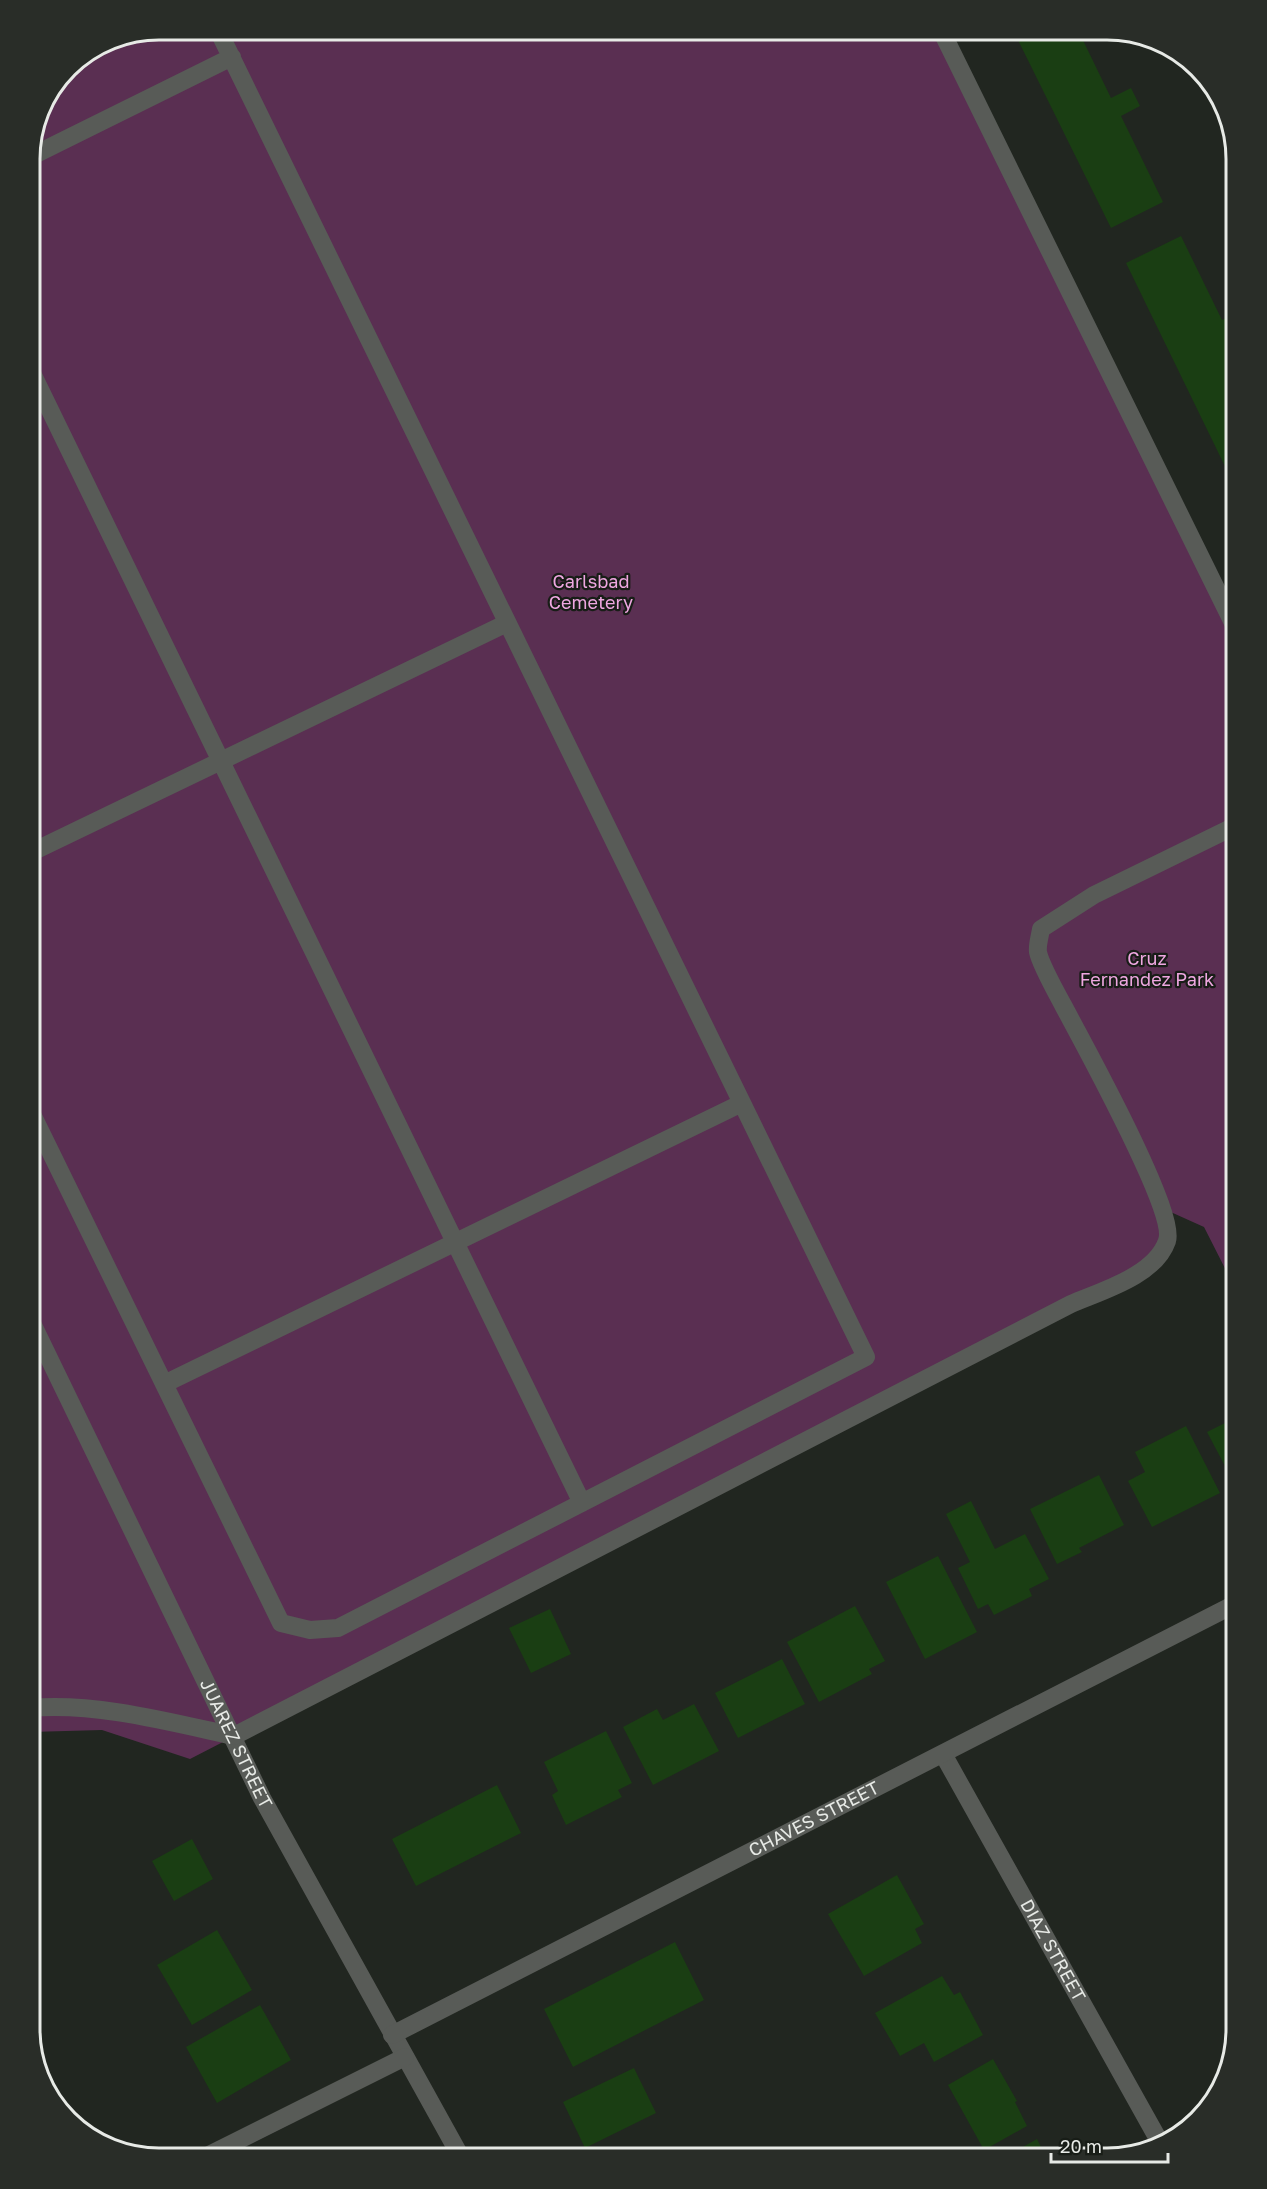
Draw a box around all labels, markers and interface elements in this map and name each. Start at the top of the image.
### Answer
park label: Carlsbad Cemetery [549,570,633,613]
park label: Cruz Fernandez Park [1080,947,1214,990]
street label: JUAREZ STREET [196,1675,278,1812]
street label: CHAVES STREET [745,1776,883,1861]
street label: DIAZ STREET [1016,1895,1091,2005]
scale bar [1051,2126,1168,2164]
text: 20 m [1060,2135,1102,2157]

